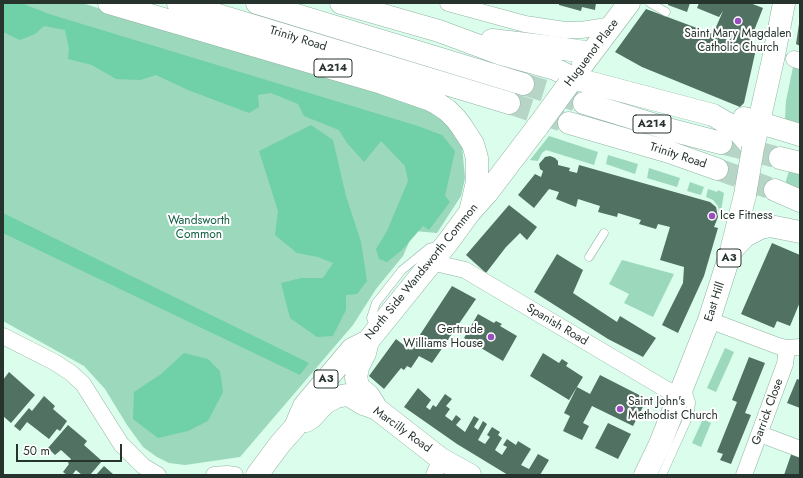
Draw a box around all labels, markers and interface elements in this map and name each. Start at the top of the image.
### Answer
street label: Huguenot Place [562,16,622,90]
marker: Saint Mary Magdalen Catholic Church [733,16,743,26]
street label: Trinity Road [268,24,328,54]
place label: Saint Mary Magdalen Catholic Church [684,27,792,55]
road number: A214 [314,59,352,77]
road number: A214 [633,115,671,133]
street label: Trinity Road [648,140,708,172]
street label: North Side Wandsworth Common [363,201,481,343]
place label: Ice Fitness [720,209,773,223]
marker: Ice Fitness [707,211,717,221]
park label: Wandsworth Common [168,214,230,242]
road number: A3 [717,249,741,267]
street label: East Hill [702,280,728,324]
street label: Spanish Road [524,301,590,349]
place label: Gertrude Williams House [403,323,483,351]
marker: Gertrude Williams House [486,332,496,342]
road number: A3 [314,370,338,388]
street label: Garrick Close [749,377,787,447]
place label: Saint John's Methodist Church [628,395,718,423]
street label: Marcilly Road [370,404,434,456]
marker: Saint John's Methodist Church [615,404,625,414]
scale bar [18,436,124,462]
text: 50 m [23,442,50,460]

